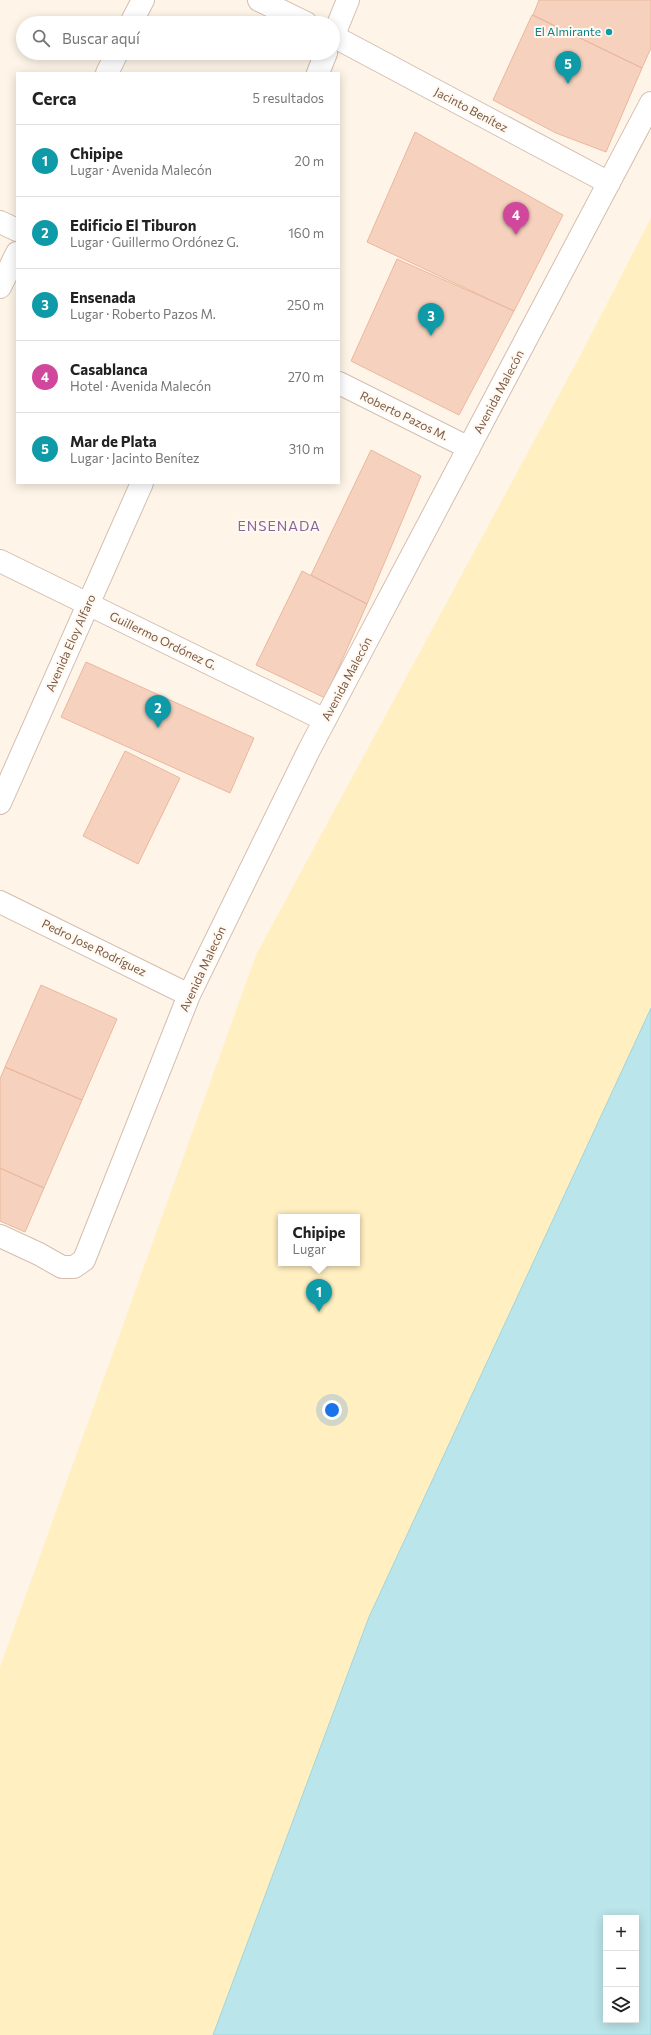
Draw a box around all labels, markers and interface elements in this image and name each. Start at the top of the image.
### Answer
search box [16,16,340,60]
place label: El Almirante [535,24,601,38]
icon: search [30,27,52,49]
marker: El Almirante [604,27,614,37]
text: Buscar aquí [62,29,140,47]
pin: 5 [555,51,581,84]
street label: Jacinto Benítez [432,84,511,135]
text: Cerca [32,88,77,109]
text: 5 resultados [253,90,324,106]
text: Chipipe [70,144,123,162]
text: 1 [42,153,48,169]
text: 20 m [295,153,324,169]
text: Lugar · Avenida Malecón [70,162,212,178]
pin: 4 [503,202,529,235]
text: Edificio El Tiburon [70,216,196,234]
text: 2 [41,225,49,241]
text: 160 m [288,225,324,241]
text: Lugar · Guillermo Ordónez G. [70,234,239,250]
text: Ensenada [70,288,136,306]
text: 3 [41,297,49,313]
text: 250 m [287,297,324,313]
pin: 3 [418,303,444,336]
text: Lugar · Roberto Pazos M. [70,306,216,322]
street label: Avenida Malecón [470,347,526,436]
text: Casablanca [70,360,148,378]
text: 4 [41,369,49,385]
text: 270 m [288,369,324,385]
text: Hotel · Avenida Malecón [70,378,211,394]
street label: Roberto Pazos M. [358,388,451,443]
text: Mar de Plata [70,432,157,450]
text: 5 [41,441,49,457]
text: 310 m [289,441,324,457]
text: Lugar · Jacinto Benítez [70,450,200,466]
district label: ENSENADA [237,517,321,534]
street label: Avenida Eloy Alfaro [42,592,98,693]
street label: Guillermo Ordónez G. [108,608,219,672]
street label: Avenida Malecón [318,634,374,723]
pin: 2 [145,695,171,728]
street label: Pedro Jose Rodríguez [40,916,149,979]
street label: Avenida Malecón [176,924,228,1013]
popup [278,1214,360,1266]
text: Chipipe [293,1223,345,1241]
text: Lugar [293,1241,326,1257]
pin: 1 [306,1279,332,1312]
your location [322,1400,342,1420]
map controls [603,1915,639,2023]
button: + [603,1915,639,1951]
button: − [603,1951,639,1987]
button: layers [603,1987,639,2023]

